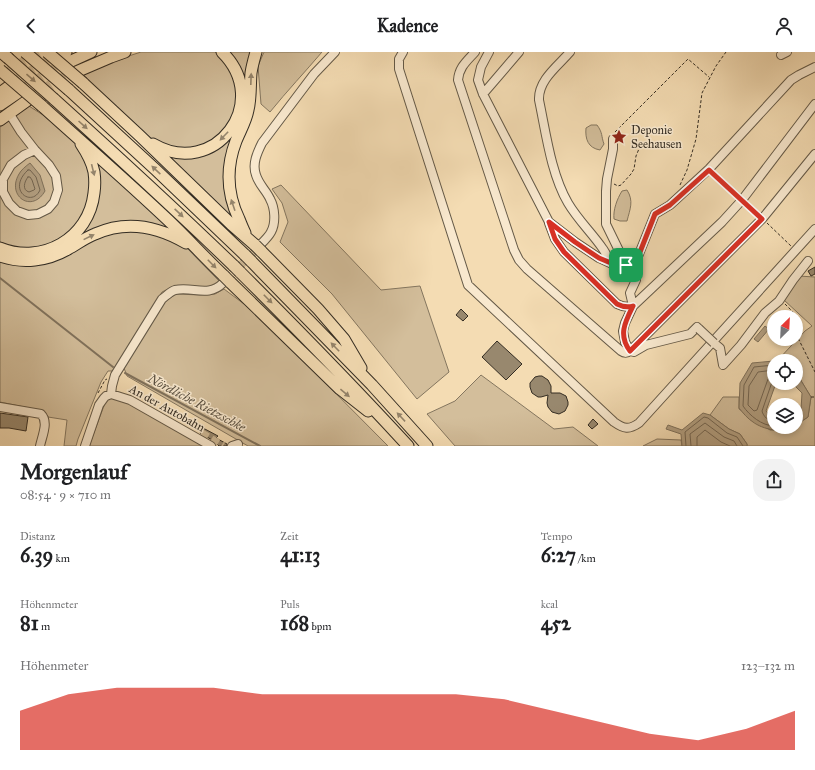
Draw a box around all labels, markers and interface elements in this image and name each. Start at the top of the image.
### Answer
icon: back [20,15,42,37]
text: Kadence [377,15,438,37]
icon: person [773,15,795,37]
one-way arrow [247,73,254,85]
one-way arrow [26,74,36,83]
one-way arrow [79,120,88,129]
place label: Deponie Seehausen [631,123,682,151]
place icon: Deponie Seehausen [610,128,628,146]
one-way arrow [220,131,229,141]
one-way arrow [90,164,96,176]
one-way arrow [151,165,161,175]
one-way arrow [230,199,236,211]
one-way arrow [174,208,184,218]
one-way arrow [83,234,95,240]
pin [609,248,643,282]
icon: arrive [615,254,637,276]
one-way arrow [207,259,217,269]
one-way arrow [263,294,273,304]
north arrow [767,310,803,346]
map controls [767,310,803,434]
one-way arrow [330,342,340,352]
button: locate [767,354,803,390]
water label: Nördliche Rietzschke [144,370,249,436]
street label: An der Autobahn [126,381,208,435]
one-way arrow [339,388,350,397]
button: layers [767,398,803,434]
one-way arrow [396,412,406,422]
text: Morgenlauf [20,458,128,485]
button: share [753,459,795,501]
text: 08:54 · 9 × 710 m [20,487,111,503]
text: Distanz [20,530,55,543]
text: Zeit [280,530,299,543]
text: Tempo [541,530,572,543]
text: 6.39 [20,543,53,567]
text: 41:13 [280,543,320,567]
text: 6:27 [541,543,576,567]
text: km [53,552,70,565]
text: /km [576,552,596,565]
text: Höhenmeter [20,598,78,611]
text: Puls [280,598,299,611]
text: kcal [541,598,558,611]
text: 81 [20,611,39,635]
text: 168 [280,611,309,635]
text: 452 [541,611,571,635]
text: m [39,620,50,633]
text: bpm [309,620,331,633]
text: Höhenmeter [20,658,89,674]
text: 123–132 m [741,658,795,674]

